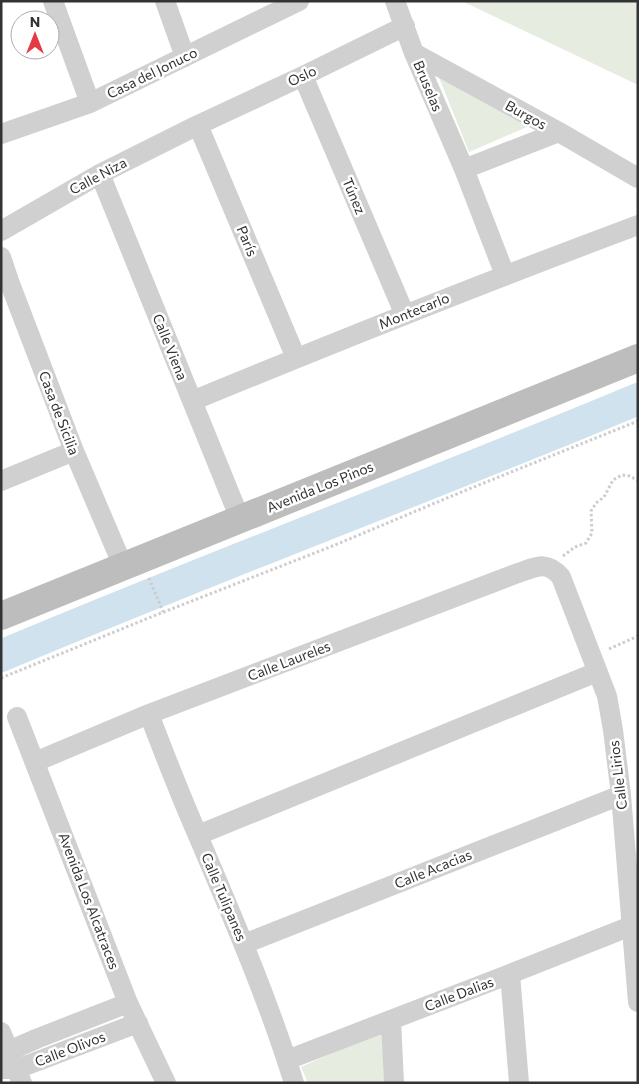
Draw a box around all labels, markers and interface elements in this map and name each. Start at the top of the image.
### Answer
north arrow [10,10,60,60]
text: N [30,13,40,30]
street label: Casa del Jonuco [104,43,200,102]
street label: Bruselas [410,58,447,114]
street label: Oslo [285,62,319,90]
street label: Burgos [503,96,550,133]
street label: Calle Niza [66,153,129,198]
street label: Túnez [339,175,370,217]
street label: París [233,223,261,259]
street label: Montecarlo [376,289,452,332]
street label: Calle Viena [149,311,191,382]
street label: Casa de Sicilia [36,369,83,457]
street label: Avenida Los Pinos [264,457,376,516]
street label: Calle Laureles [245,637,333,684]
street label: Calle Lirios [605,740,630,811]
street label: Avenida Los Alcatraces [56,830,123,972]
street label: Calle Acacias [392,845,474,892]
street label: Calle Tulipanes [198,850,251,944]
street label: Calle Dalias [422,973,496,1014]
street label: Calle Olivos [32,1027,108,1070]

